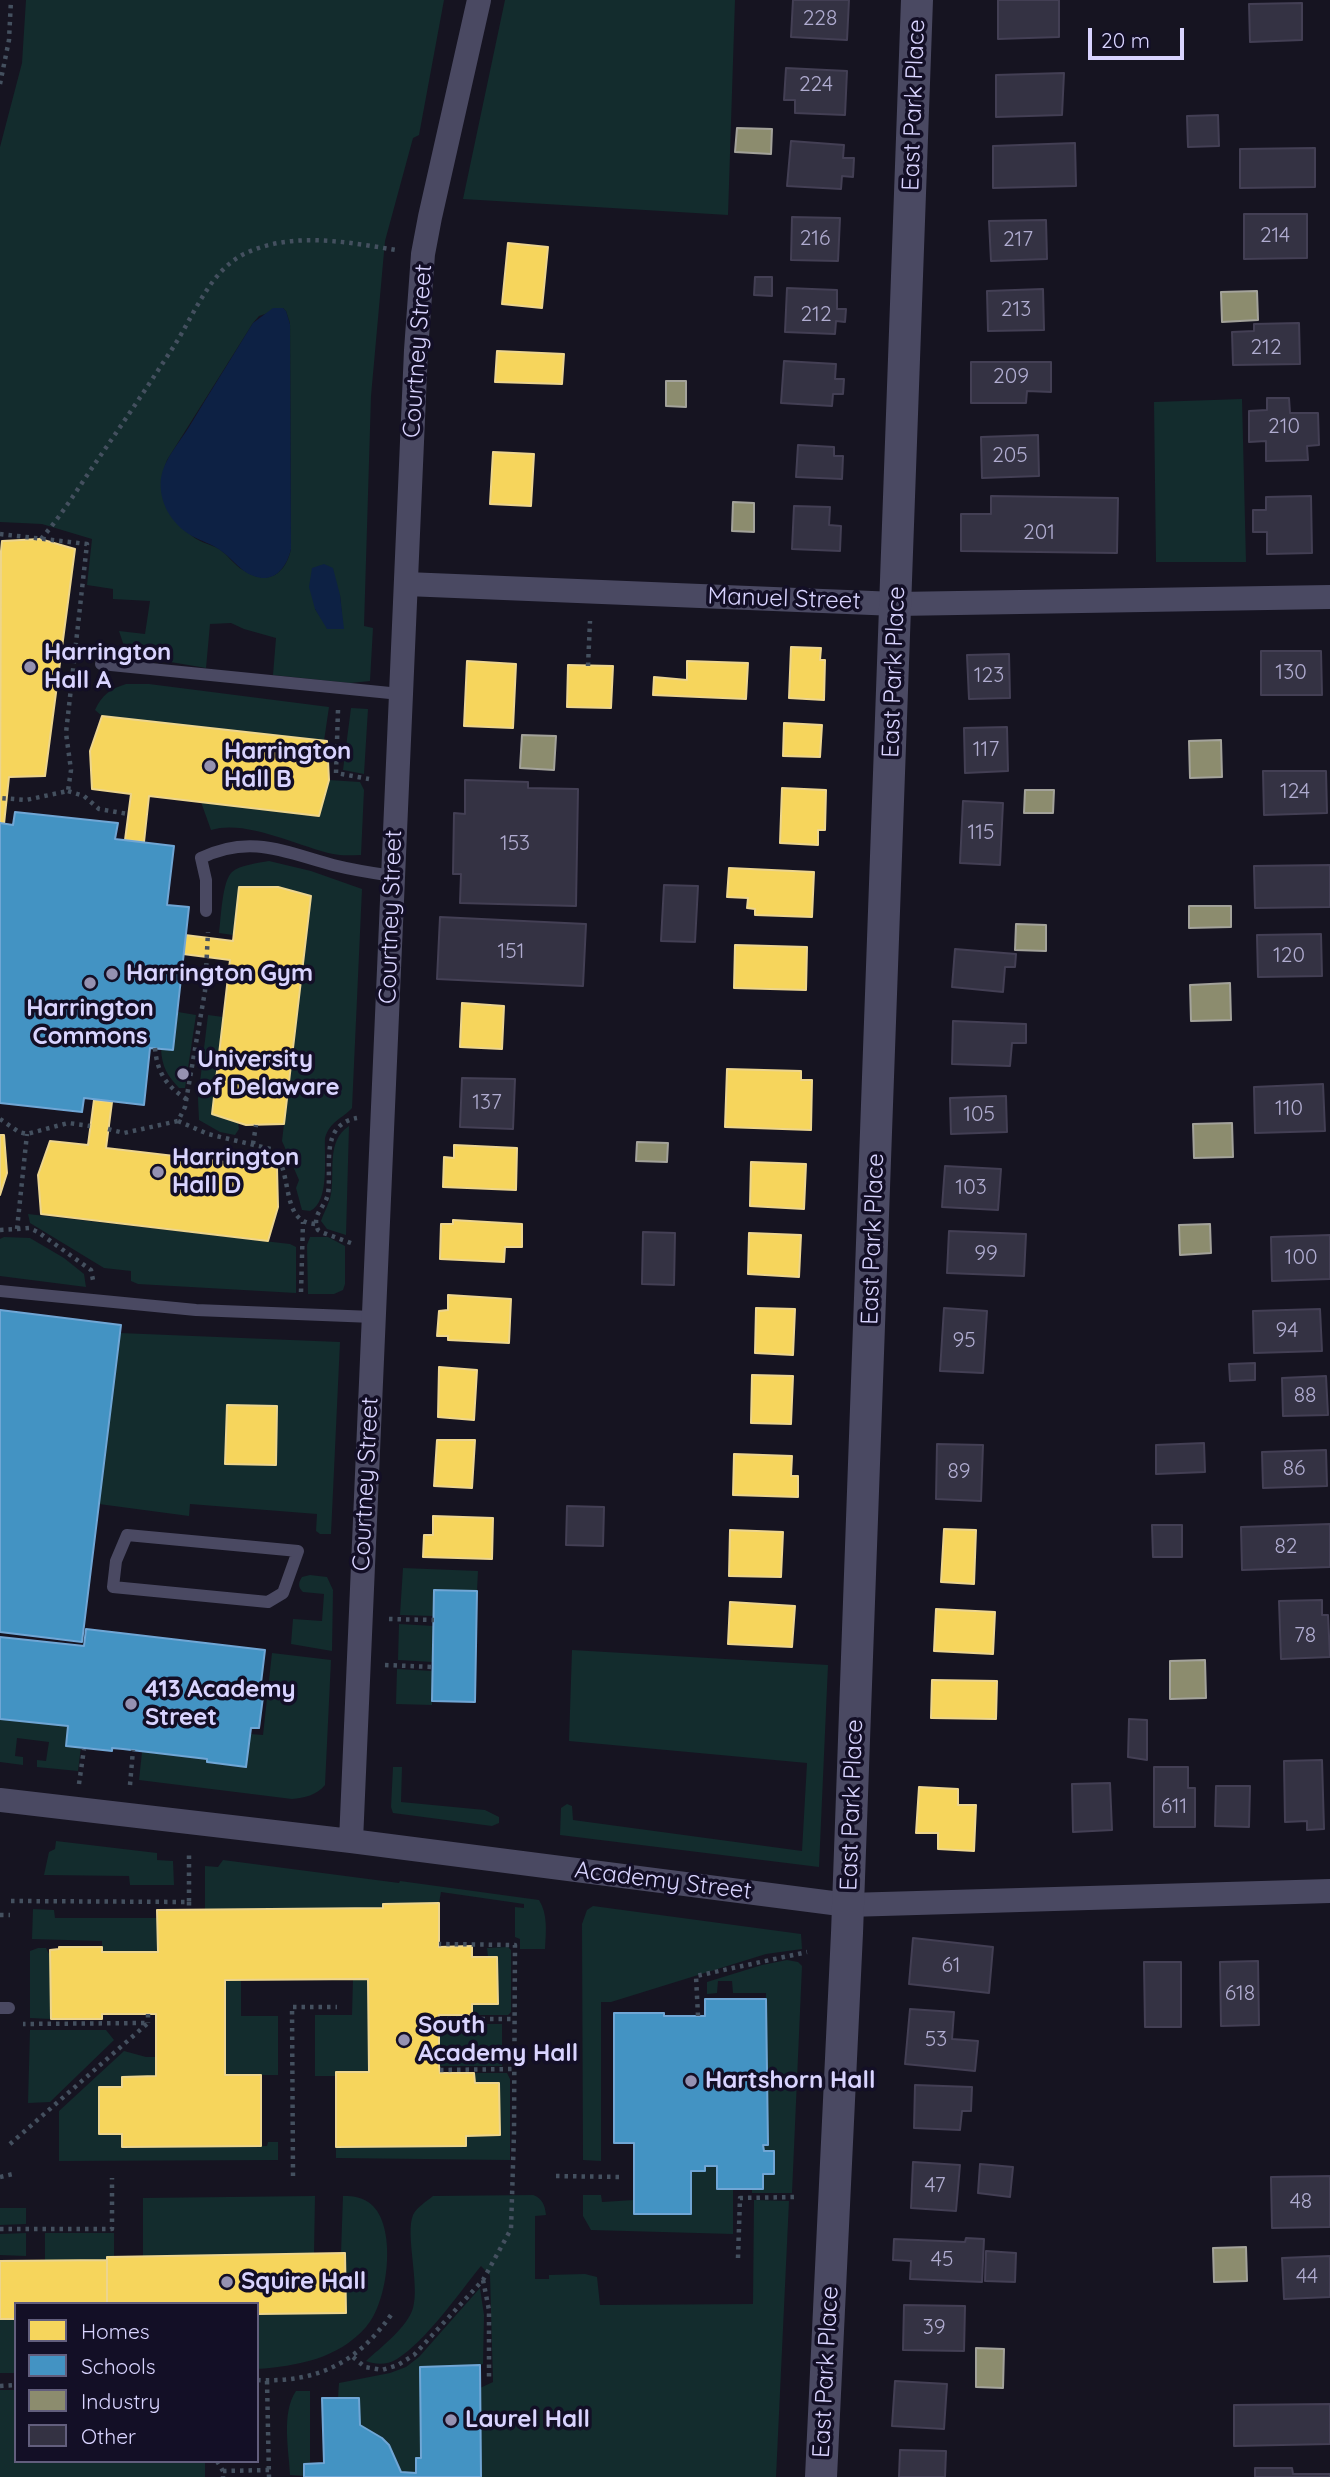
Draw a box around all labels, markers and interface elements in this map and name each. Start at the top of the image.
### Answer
house number: 228 [803,6,837,32]
scale bar [1092,14,1188,58]
street label: East Park Place [897,19,931,191]
text: 20 m [1101,27,1150,53]
house number: 224 [799,72,833,98]
house number: 214 [1260,223,1290,249]
house number: 216 [800,226,830,252]
house number: 217 [1003,227,1033,253]
street label: Courtney Street [398,263,438,439]
house number: 213 [1001,297,1031,323]
house number: 212 [800,302,832,328]
house number: 212 [1250,335,1282,361]
house number: 209 [993,364,1029,390]
house number: 210 [1268,414,1300,440]
house number: 205 [992,443,1028,469]
house number: 201 [1023,520,1055,546]
street label: Manuel Street [707,582,861,616]
street label: East Park Place [877,586,911,758]
place label: Harrington Hall A [44,639,171,695]
marker: Harrington Hall A [22,659,38,675]
house number: 130 [1275,660,1307,686]
house number: 123 [974,663,1004,689]
house number: 117 [973,737,999,763]
place label: Harrington Hall B [224,738,351,794]
marker: Harrington Hall B [202,758,218,774]
house number: 124 [1280,779,1310,805]
house number: 115 [968,820,994,846]
street label: Courtney Street [374,829,408,1005]
house number: 153 [500,831,530,857]
house number: 151 [498,939,524,965]
house number: 120 [1273,943,1305,969]
place label: Harrington Gym [126,960,313,988]
marker: Harrington Gym [104,966,120,982]
marker: Harrington Commons [82,975,98,991]
place label: Harrington Commons [26,995,154,1051]
place label: University of Delaware [197,1046,340,1102]
marker: University of Delaware [175,1066,191,1082]
house number: 137 [472,1090,502,1116]
house number: 110 [1275,1096,1303,1122]
house number: 105 [963,1102,995,1128]
place label: Harrington Hall D [172,1144,299,1200]
street label: East Park Place [856,1153,890,1325]
marker: Harrington Hall D [150,1164,166,1180]
house number: 103 [955,1175,987,1201]
house number: 99 [974,1241,998,1267]
house number: 100 [1285,1245,1317,1271]
house number: 94 [1276,1318,1298,1344]
house number: 95 [952,1328,976,1354]
house number: 88 [1294,1383,1316,1409]
street label: Courtney Street [347,1396,385,1572]
house number: 86 [1283,1456,1305,1482]
house number: 89 [947,1459,971,1485]
house number: 82 [1275,1534,1297,1560]
house number: 78 [1294,1623,1316,1649]
place label: 413 Academy Street [145,1676,296,1732]
marker: 413 Academy Street [123,1696,139,1712]
street label: East Park Place [835,1719,869,1891]
house number: 611 [1161,1794,1187,1820]
street label: Academy Street [573,1856,753,1906]
house number: 61 [942,1953,960,1979]
house number: 618 [1225,1981,1255,2007]
place label: South Academy Hall [418,2012,578,2068]
house number: 53 [925,2027,947,2053]
marker: South Academy Hall [396,2032,412,2048]
place label: Hartshorn Hall [705,2067,875,2095]
marker: Hartshorn Hall [683,2073,699,2089]
house number: 47 [924,2173,946,2199]
house number: 48 [1290,2189,1312,2215]
house number: 45 [931,2247,953,2273]
house number: 44 [1296,2264,1318,2290]
place label: Squire Hall [241,2268,366,2296]
marker: Squire Hall [219,2274,235,2290]
street label: East Park Place [807,2285,845,2459]
legend [14,2302,259,2463]
house number: 39 [923,2315,945,2341]
text: Homes [81,2318,150,2344]
text: Schools [81,2353,156,2379]
text: Industry [81,2388,160,2414]
place label: Laurel Hall [465,2406,590,2434]
marker: Laurel Hall [443,2412,459,2428]
text: Other [81,2423,136,2449]

